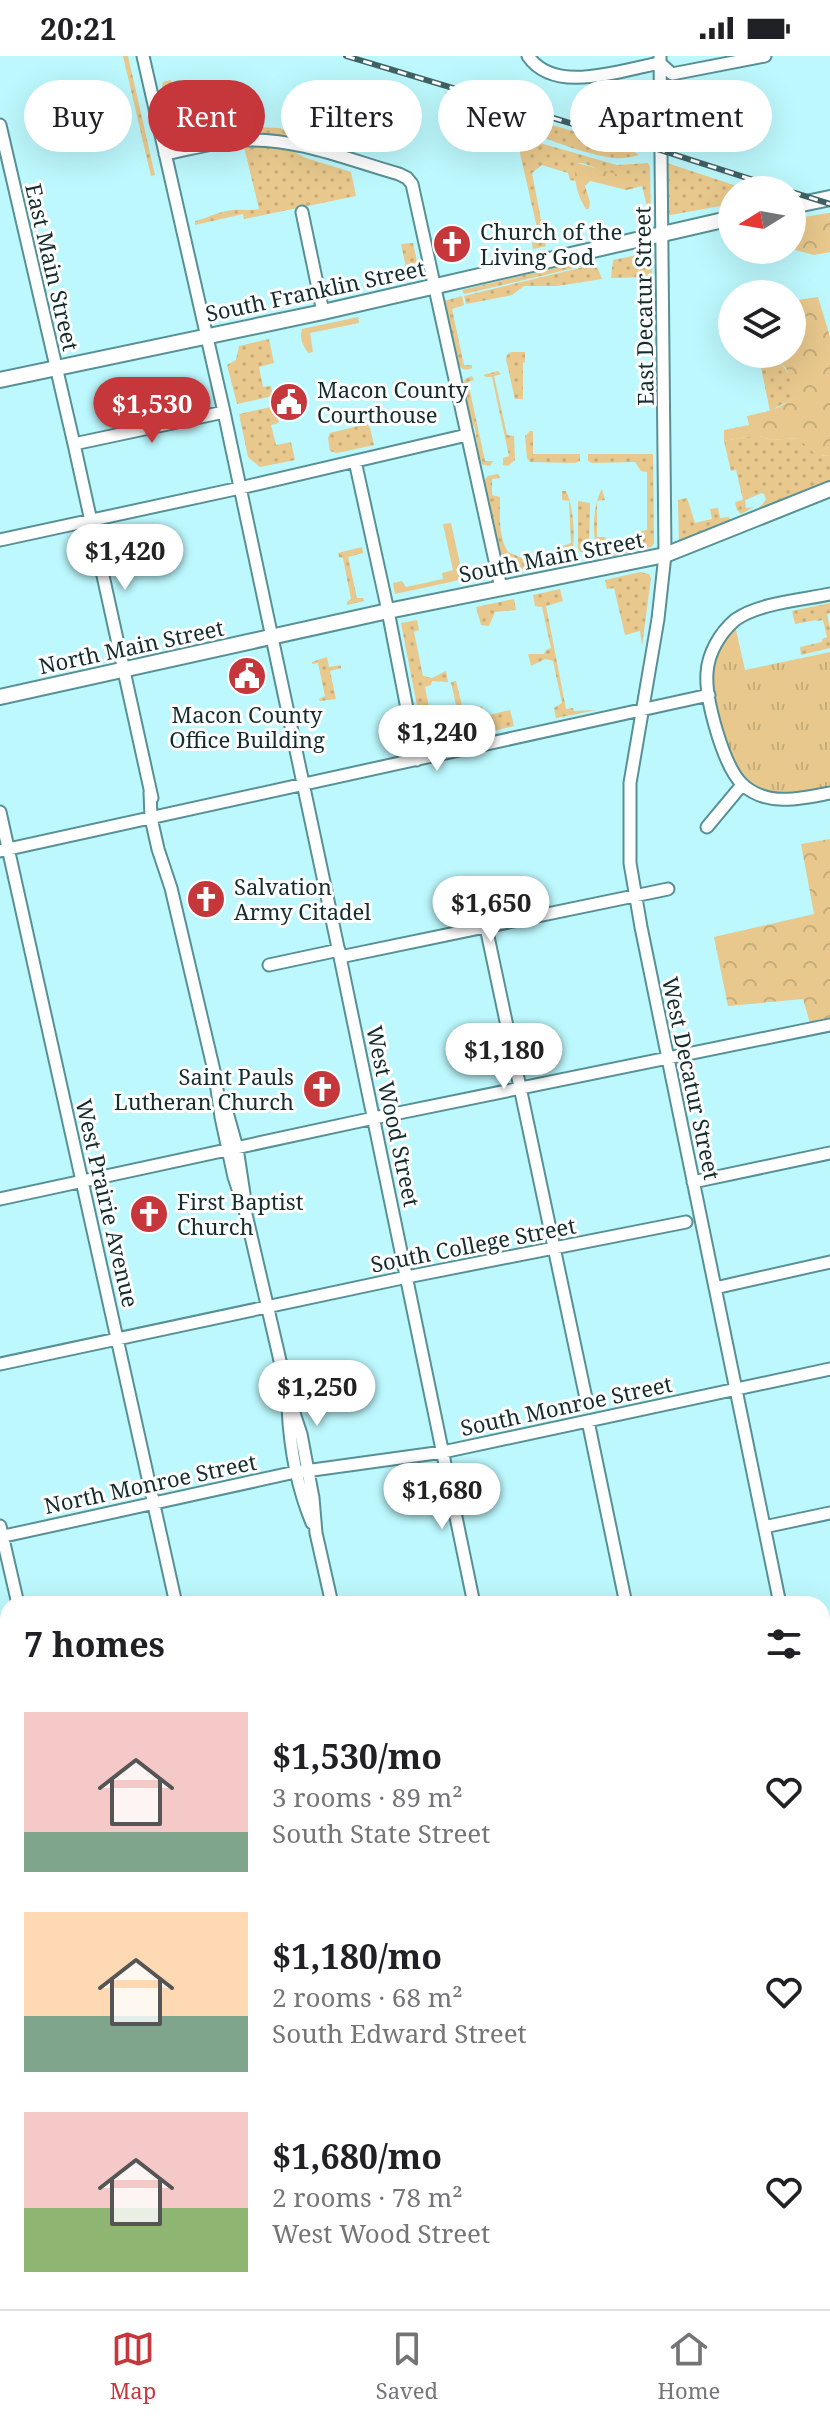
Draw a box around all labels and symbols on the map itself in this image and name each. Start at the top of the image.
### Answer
north arrow [718,176,806,264]
street label: East Main Street [19,180,87,354]
street label: East Decatur Street [626,206,660,406]
place label: Church of the Living God [480,216,622,271]
church icon: Church of the Living God [431,223,473,265]
street label: South Franklin Street [203,252,428,328]
place label: Macon County Courthouse [317,374,469,429]
pin: $1,530 [87,377,217,445]
public building icon: Macon County Courthouse [268,381,310,423]
street label: South Main Street [456,523,646,589]
pin: $1,420 [60,524,190,592]
street label: North Main Street [36,612,227,680]
public building icon: Macon County Office Building [226,655,268,697]
place label: Macon County Office Building [169,699,325,754]
pin: $1,240 [372,705,502,773]
place label: Salvation Army Citadel [234,871,371,926]
pin: $1,650 [426,876,556,944]
church icon: Salvation Army Citadel [185,878,227,920]
street label: West Decatur Street [656,974,728,1183]
street label: West Wood Street [360,1023,428,1210]
pin: $1,180 [439,1023,569,1091]
place label: Saint Pauls Lutheran Church [114,1061,294,1116]
church icon: Saint Pauls Lutheran Church [301,1068,343,1110]
street label: West Prairie Avenue [69,1096,147,1310]
place label: First Baptist Church [177,1186,304,1241]
church icon: First Baptist Church [128,1193,170,1235]
street label: South College Street [368,1209,578,1279]
pin: $1,250 [252,1360,382,1428]
street label: South Monroe Street [457,1368,675,1442]
street label: North Monroe Street [41,1446,259,1520]
pin: $1,680 [377,1463,507,1531]

